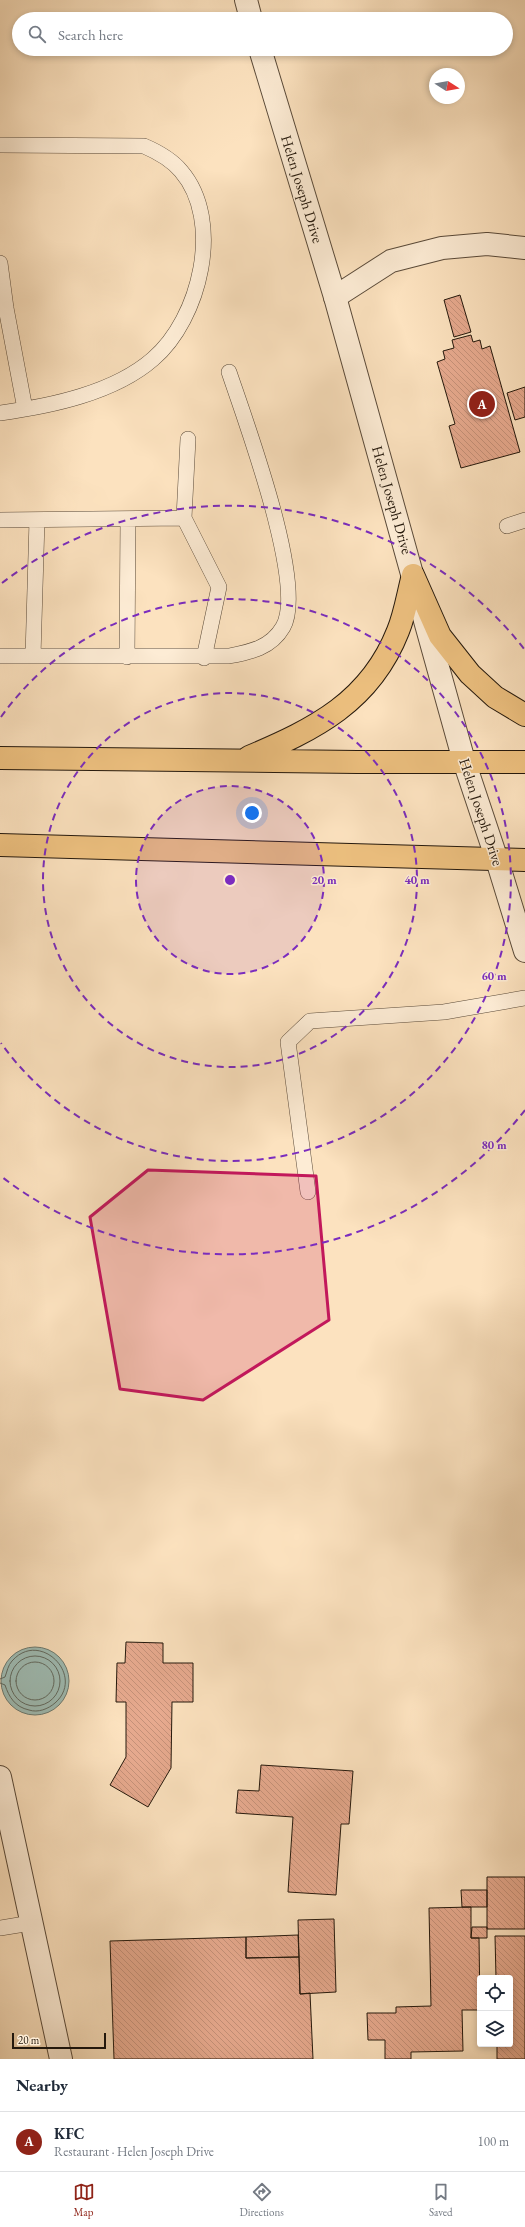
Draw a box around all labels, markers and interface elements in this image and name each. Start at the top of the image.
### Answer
search box [12,12,513,56]
icon: search [26,23,48,45]
text: Search here [58,25,123,44]
north arrow [429,68,465,104]
street label: Helen Joseph Drive [277,133,328,245]
pin: A [469,389,495,419]
street label: Helen Joseph Drive [368,443,417,556]
street label: Helen Joseph Drive [455,756,508,868]
your location [242,803,262,823]
text: 20 m [311,872,337,888]
text: 40 m [404,872,430,888]
centre of rings [223,873,237,887]
text: 60 m [481,968,507,984]
text: 80 m [481,1137,507,1153]
map controls [477,1975,513,2047]
button: locate [477,1975,513,2011]
button: layers [477,2011,513,2047]
scale bar [12,2031,106,2050]
text: 20 m [18,2033,39,2047]
text: Nearby [16,2074,68,2096]
text: KFC [54,2124,84,2143]
text: A [24,2133,34,2150]
text: 100 m [478,2133,509,2150]
text: Restaurant · Helen Joseph Drive [54,2143,214,2160]
tab: Map [73,2181,95,2219]
tab: Directions [240,2181,284,2219]
tab: Saved [429,2181,452,2219]

